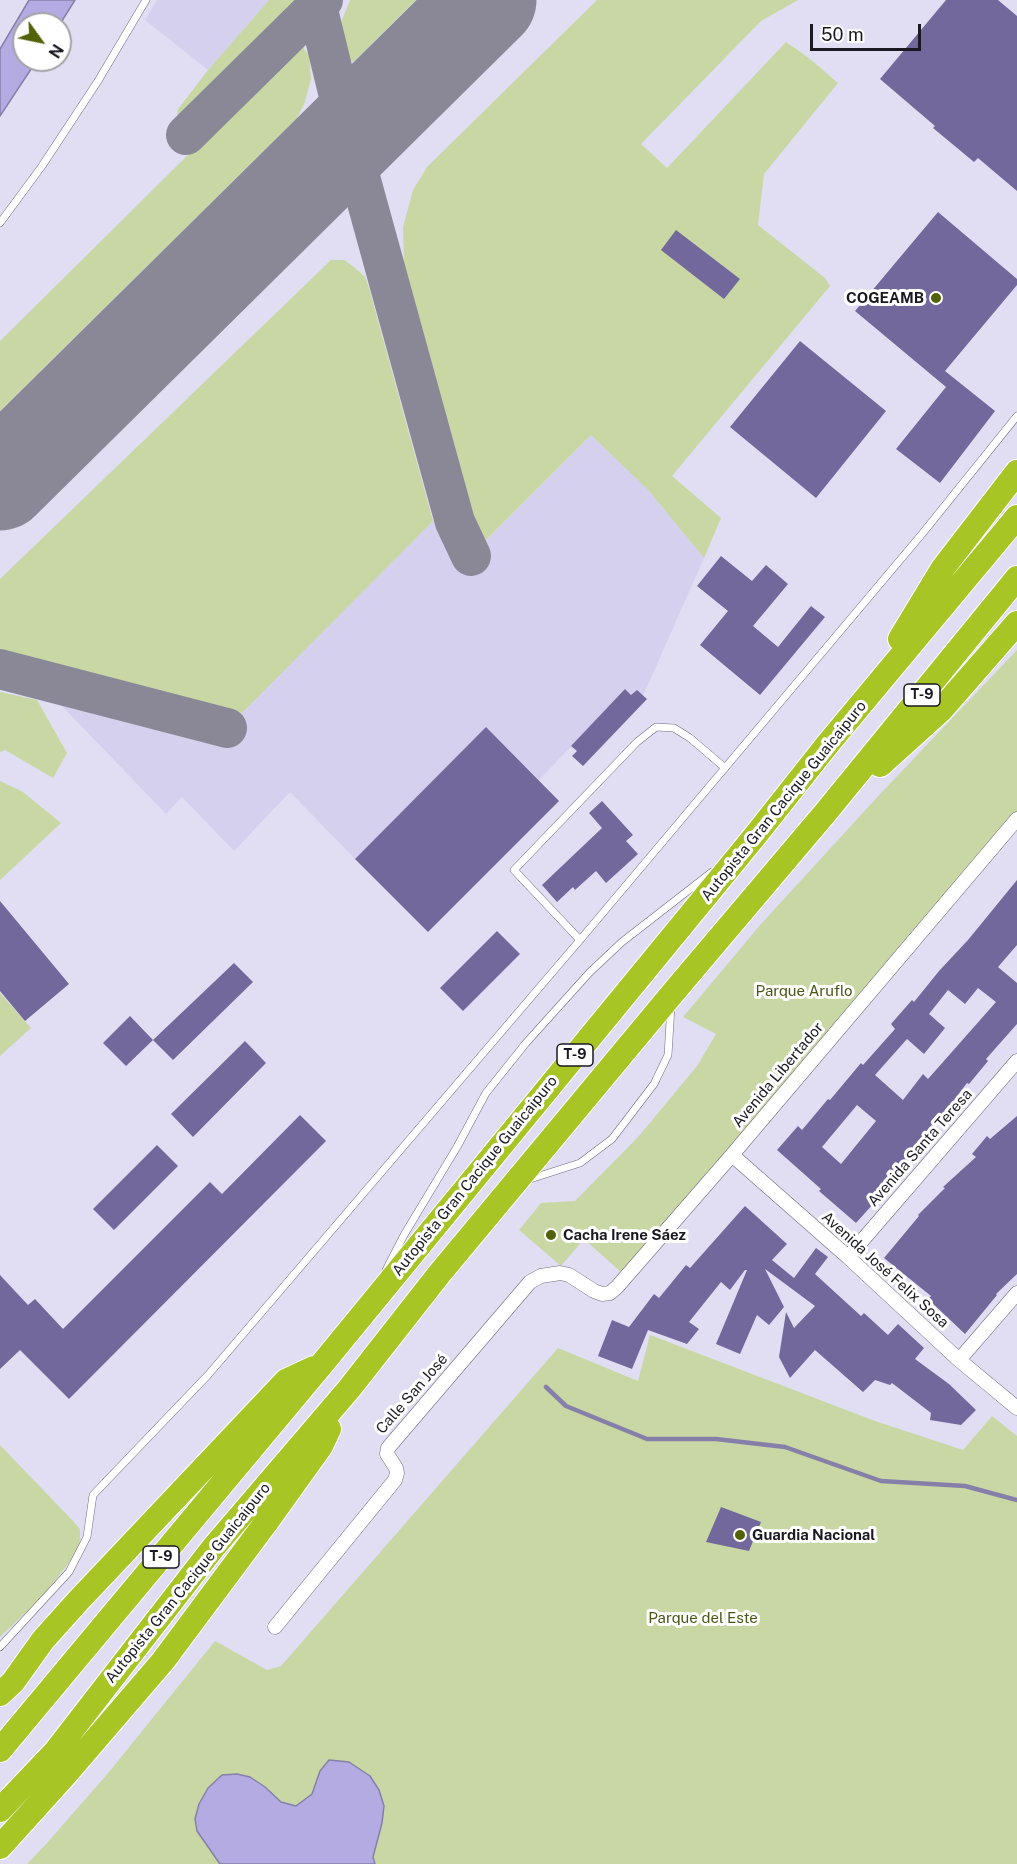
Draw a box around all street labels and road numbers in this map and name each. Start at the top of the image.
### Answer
road number: T-9 [904,684,940,706]
street label: Autopista Gran Cacique Guaicaipuro [698,697,870,905]
street label: Avenida Libertador [729,1019,827,1131]
road number: T-9 [557,1044,593,1066]
street label: Autopista Gran Cacique Guaicaipuro [389,1072,561,1280]
street label: Avenida Santa Teresa [864,1086,976,1210]
street label: Avenida José Felix Sosa [818,1208,952,1332]
street label: Calle San José [372,1350,452,1438]
street label: Autopista Gran Cacique Guaicaipuro [102,1479,274,1687]
road number: T-9 [143,1546,179,1568]

